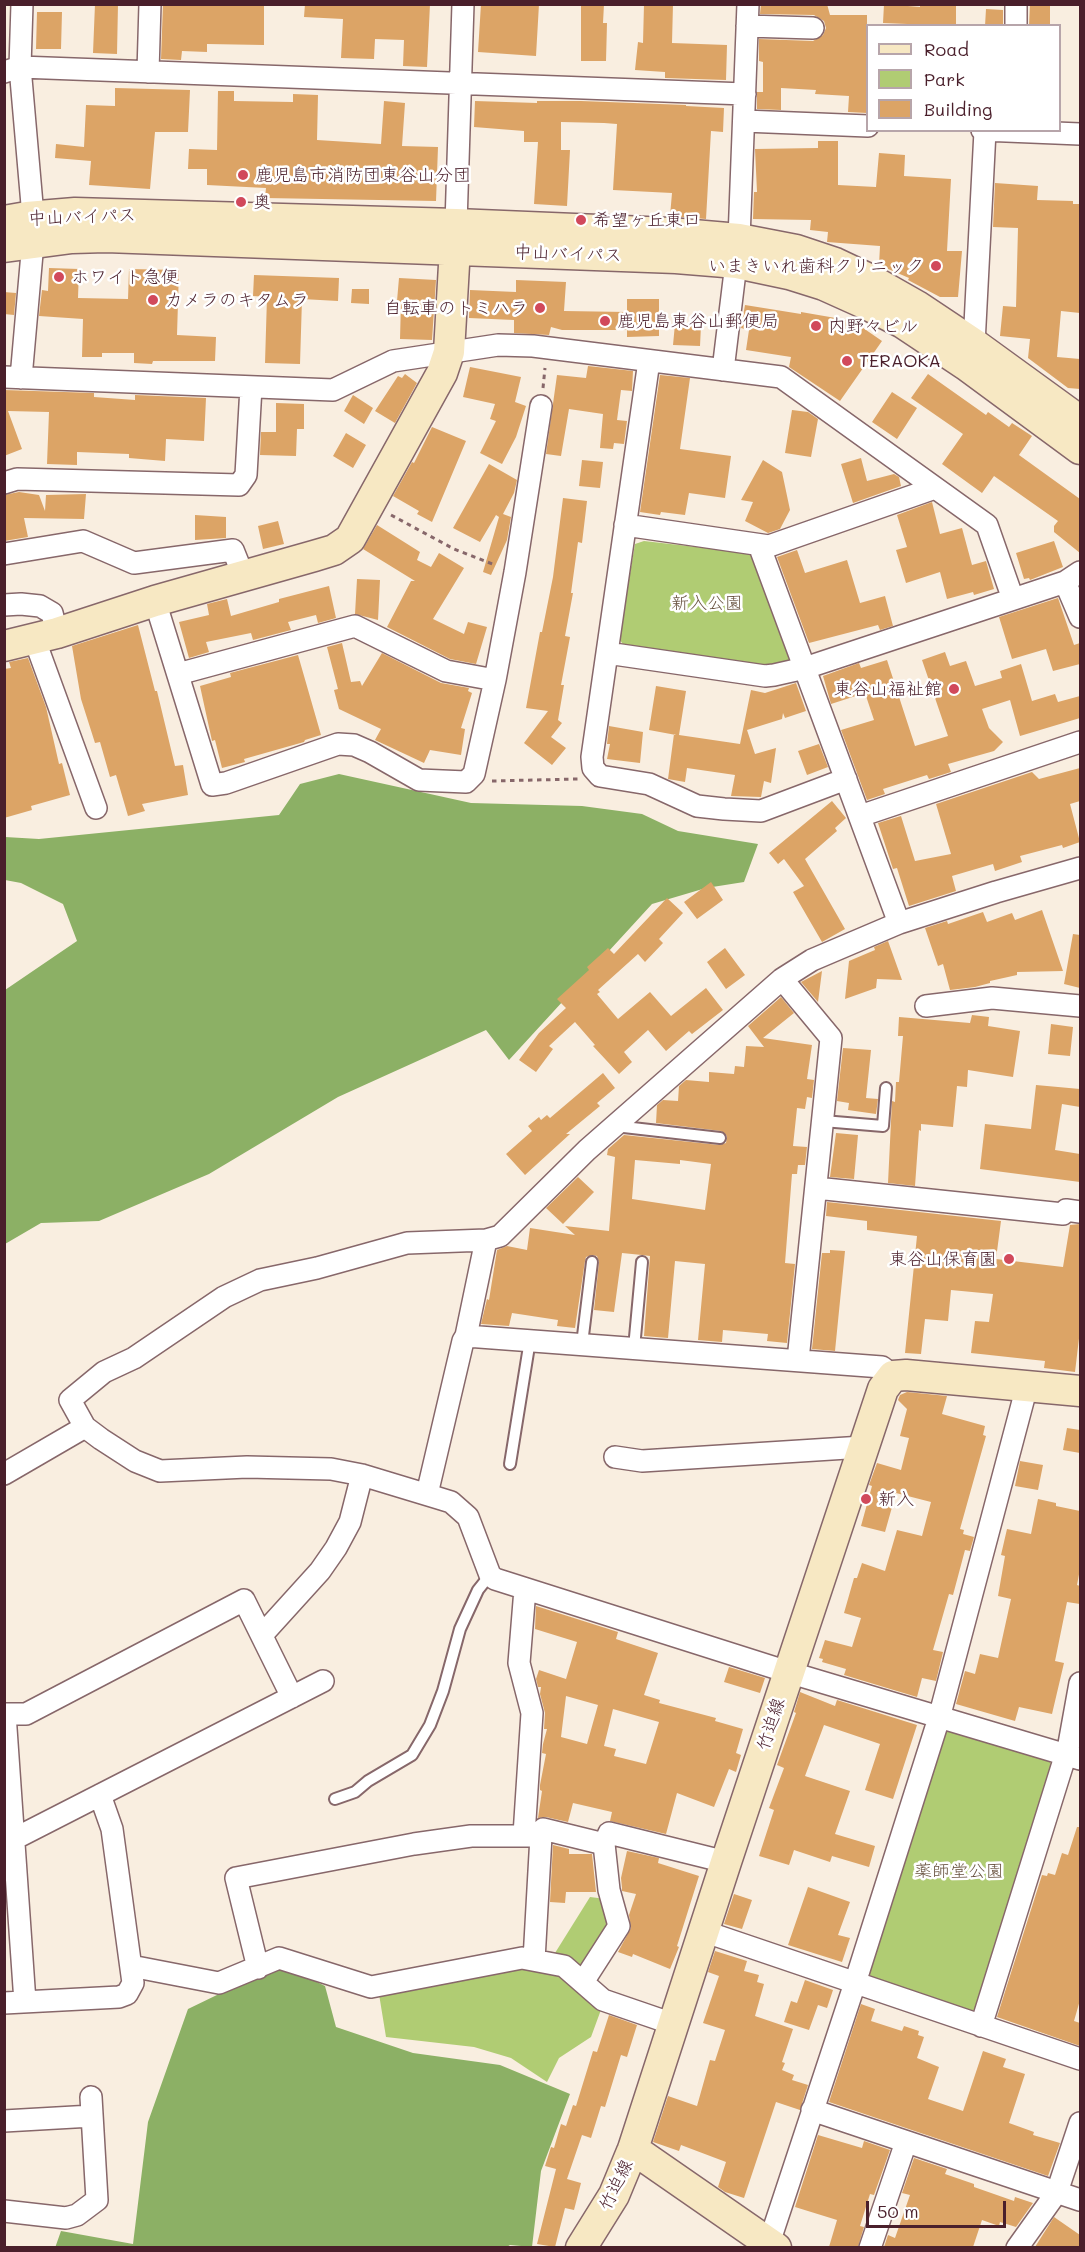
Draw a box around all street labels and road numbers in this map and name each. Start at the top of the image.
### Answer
street label: 中山バイパス [28,204,136,230]
street label: 中山バイパス [514,241,622,267]
street label: 竹迫線 [752,1695,790,1753]
street label: 竹迫線 [594,2156,638,2214]

